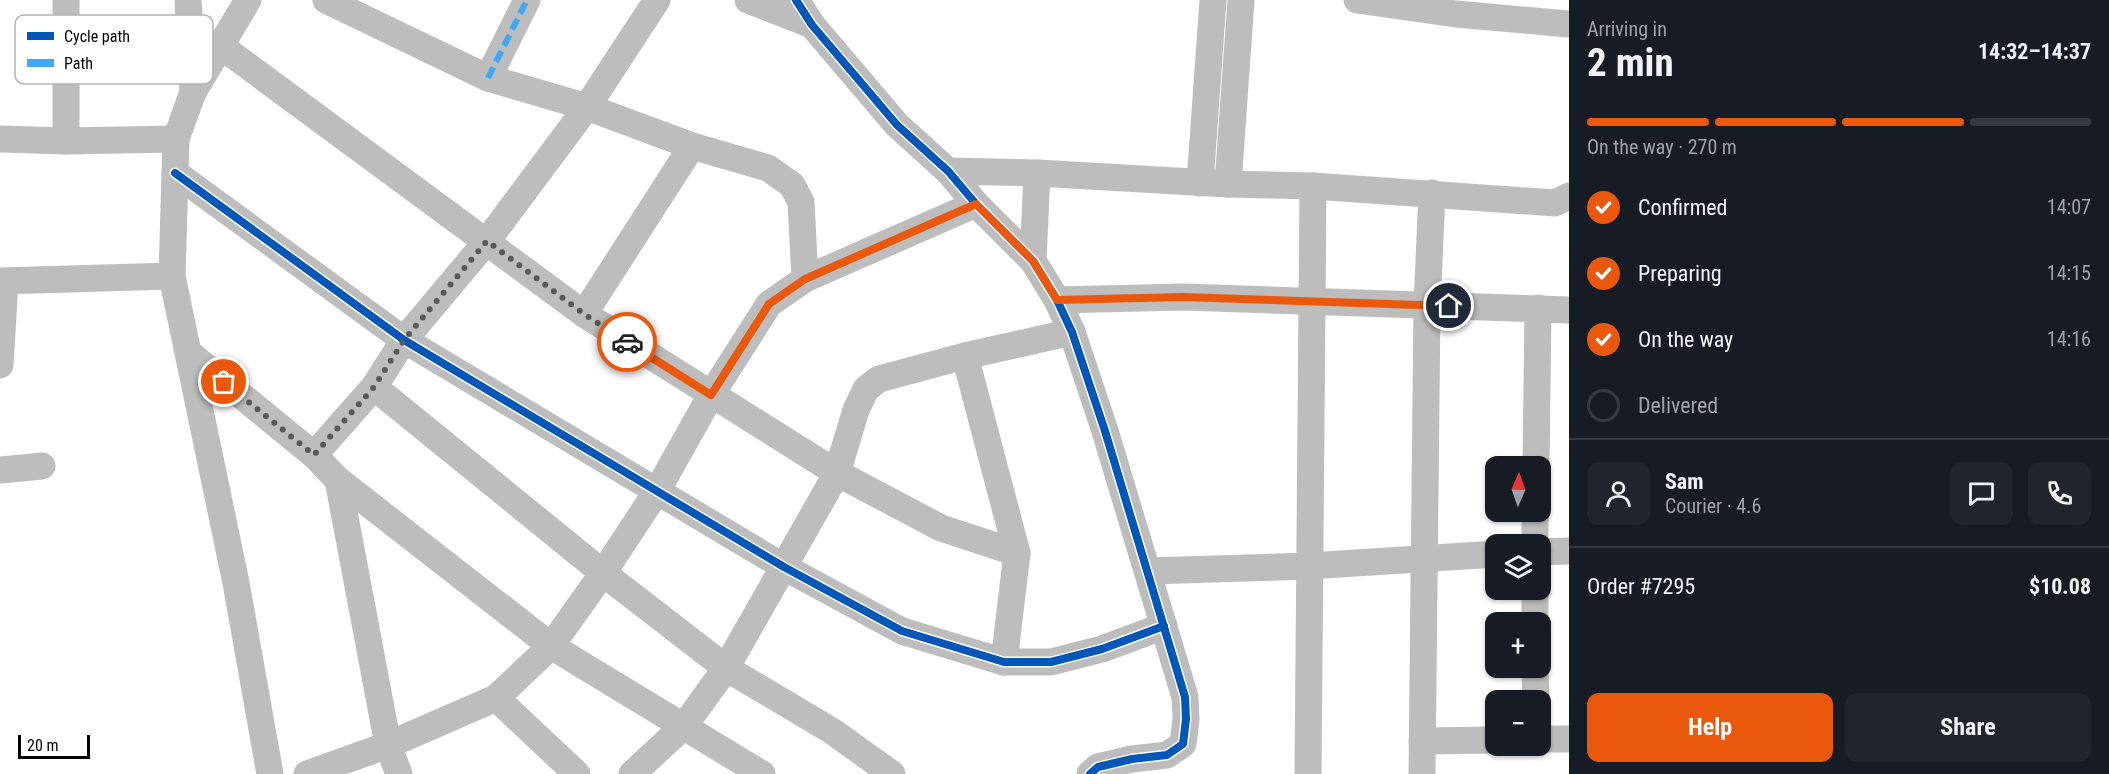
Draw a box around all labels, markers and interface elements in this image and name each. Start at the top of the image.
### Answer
legend [15,15,213,84]
text: Arriving in [1587,17,1667,41]
text: Cycle path [64,27,130,46]
text: 14:32–14:37 [1978,39,2091,64]
text: 2 min [1587,40,1674,86]
text: Path [64,54,93,73]
text: On the way · 270 m [1587,135,1737,159]
icon: check [1587,191,1620,224]
text: Confirmed [1638,195,1727,220]
text: 14:07 [2047,195,2091,219]
icon: check [1587,257,1620,290]
text: Preparing [1638,261,1722,286]
text: 14:15 [2047,261,2091,285]
pin [1423,280,1474,331]
icon: home [1432,289,1465,322]
courier [597,312,657,372]
icon: check [1587,323,1620,356]
icon: car [611,326,644,359]
text: On the way [1638,327,1733,352]
text: 14:16 [2047,327,2091,351]
pin [198,356,249,407]
icon: bag [207,365,240,398]
text: Delivered [1638,393,1718,418]
north arrow [1485,456,1551,522]
map controls [1485,456,1551,756]
button: person [1587,462,1650,525]
button: chat [1950,462,2013,525]
button: phone [2028,462,2091,525]
text: Sam [1665,469,1704,494]
text: Courier · 4.6 [1665,494,1761,518]
button: layers [1485,534,1551,600]
text: Order #7295 [1587,574,1695,599]
text: $10.08 [2029,574,2091,599]
button: + [1485,612,1551,678]
button: − [1485,690,1551,756]
button: Help [1587,693,1833,762]
button: Share [1845,693,2091,762]
scale bar [18,732,90,760]
text: 20 m [27,736,59,755]

